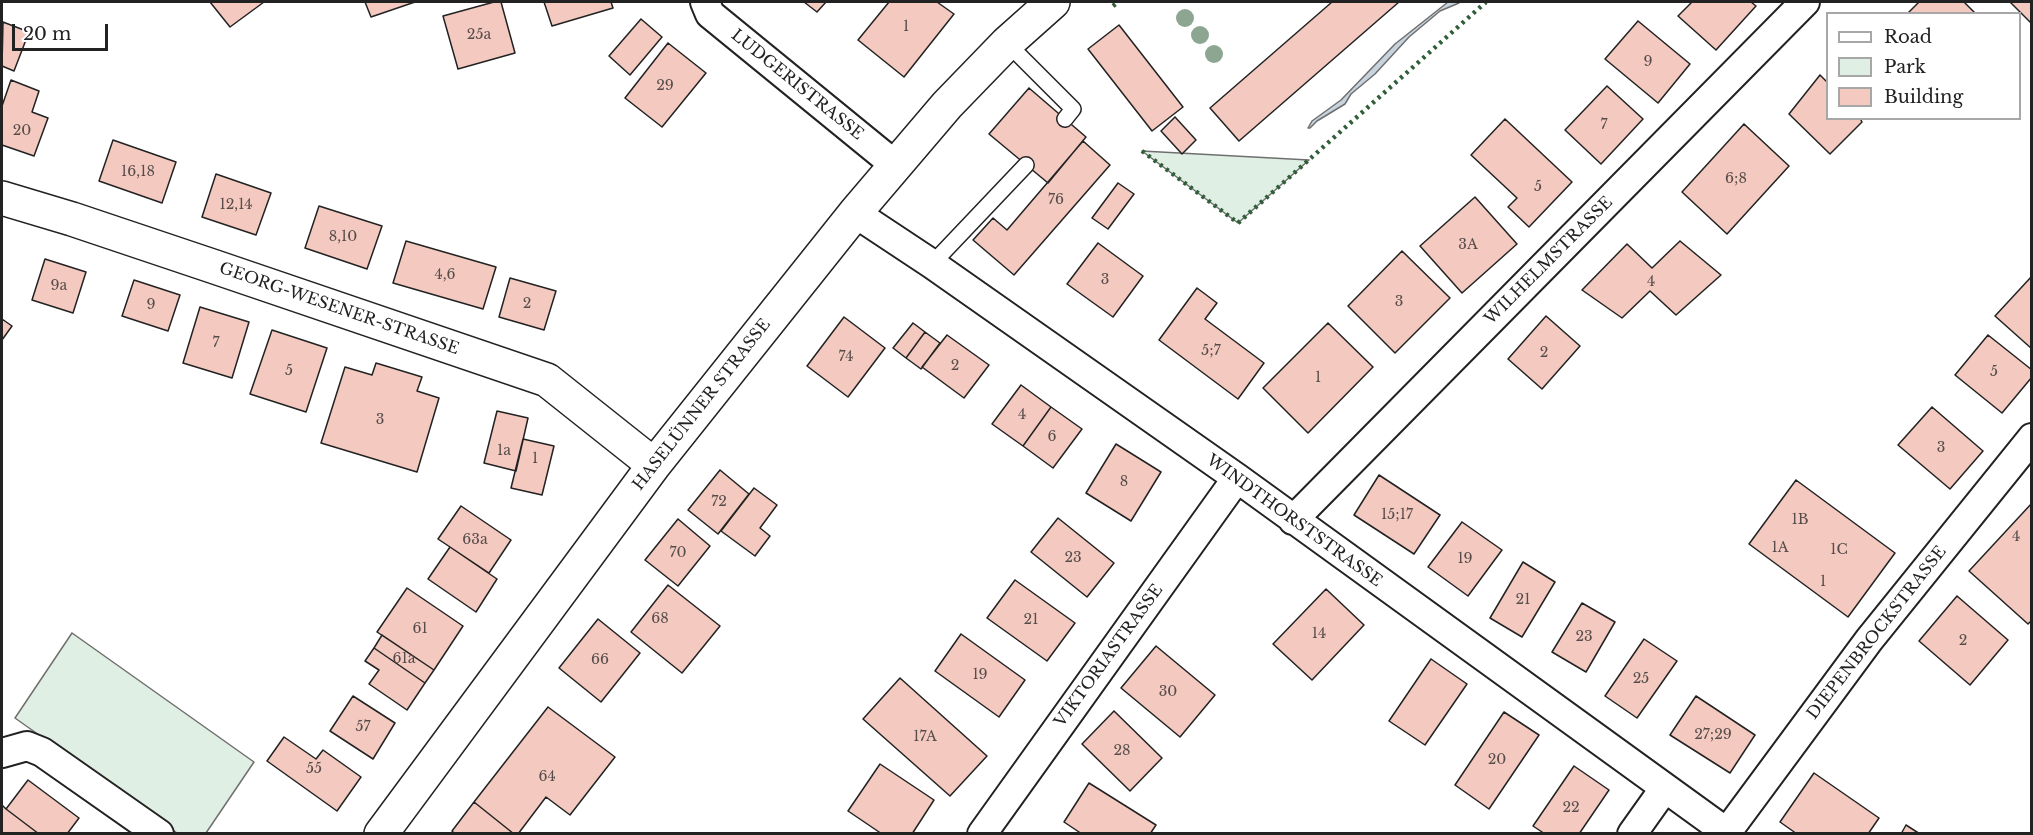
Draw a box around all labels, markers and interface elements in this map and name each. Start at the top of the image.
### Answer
scale bar [15,12,111,50]
legend [1826,12,2021,120]
house number: 1 [903,19,909,35]
text: 20 m [23,23,71,45]
street label: LUDGERISTRASSE [727,26,867,144]
text: Road [1884,26,1932,48]
house number: 25a [467,27,491,43]
house number: 9 [1643,54,1653,70]
text: Park [1884,56,1926,78]
house number: 29 [656,78,674,94]
text: Building [1884,86,1963,108]
house number: 7 [1600,117,1608,133]
house number: 20 [13,123,31,139]
house number: 16,18 [121,164,155,180]
house number: 6;8 [1725,171,1747,187]
house number: 5 [1534,179,1542,195]
house number: 76 [1048,192,1064,208]
street label: WILHELMSTRASSE [1481,193,1617,329]
house number: 12,14 [219,197,253,213]
house number: 8,10 [329,229,357,245]
house number: 3A [1458,237,1478,253]
street label: GEORG-WESENER-STRASSE [217,259,461,359]
house number: 4,6 [435,267,455,283]
house number: 3 [1101,272,1109,288]
house number: 4 [1647,274,1655,290]
house number: 9a [51,278,67,294]
house number: 3 [1395,294,1403,310]
house number: 2 [523,296,531,312]
house number: 9 [146,297,156,313]
street label: HASELÜNNER STRASSE [629,316,775,494]
house number: 7 [212,335,220,351]
house number: 5;7 [1201,343,1221,359]
house number: 2 [1540,345,1548,361]
house number: 74 [839,349,853,365]
house number: 2 [951,358,959,374]
house number: 5 [285,363,293,379]
house number: 5 [1990,364,1998,380]
house number: 1 [1315,370,1321,386]
house number: 4 [1018,407,1026,423]
house number: 3 [376,412,384,428]
house number: 6 [1047,429,1057,445]
house number: 3 [1937,440,1945,456]
house number: 1a [497,443,511,459]
house number: 1 [532,451,538,467]
street label: WINDTHORSTSTRASSE [1203,451,1385,591]
house number: 8 [1120,474,1128,490]
house number: 72 [711,494,727,510]
house number: 15;17 [1381,507,1413,523]
house number: 1B [1792,512,1808,528]
house number: 4 [2012,529,2020,545]
house number: 63a [462,532,488,548]
house number: 1A [1771,540,1789,556]
house number: 1C [1830,542,1848,558]
street label: DIEPENBROCKSTRASSE [1803,543,1951,723]
house number: 70 [669,545,687,561]
house number: 23 [1064,550,1082,566]
house number: 19 [1457,551,1473,567]
house number: 1 [1820,574,1826,590]
street label: VIKTORIASTRASSE [1051,581,1167,731]
house number: 21 [1516,592,1530,608]
house number: 68 [651,611,669,627]
house number: 21 [1024,612,1038,628]
house number: 61 [412,621,428,637]
house number: 14 [1312,626,1326,642]
house number: 23 [1575,629,1593,645]
house number: 2 [1959,633,1967,649]
house number: 61a [392,651,416,667]
house number: 66 [591,652,609,668]
house number: 19 [972,667,988,683]
house number: 25 [1633,671,1649,687]
house number: 30 [1159,684,1177,700]
house number: 57 [356,719,370,735]
house number: 27;29 [1694,727,1732,743]
house number: 17A [913,729,937,745]
house number: 28 [1113,743,1131,759]
house number: 20 [1488,752,1506,768]
house number: 55 [306,761,322,777]
house number: 64 [538,769,556,785]
house number: 22 [1562,800,1580,816]

